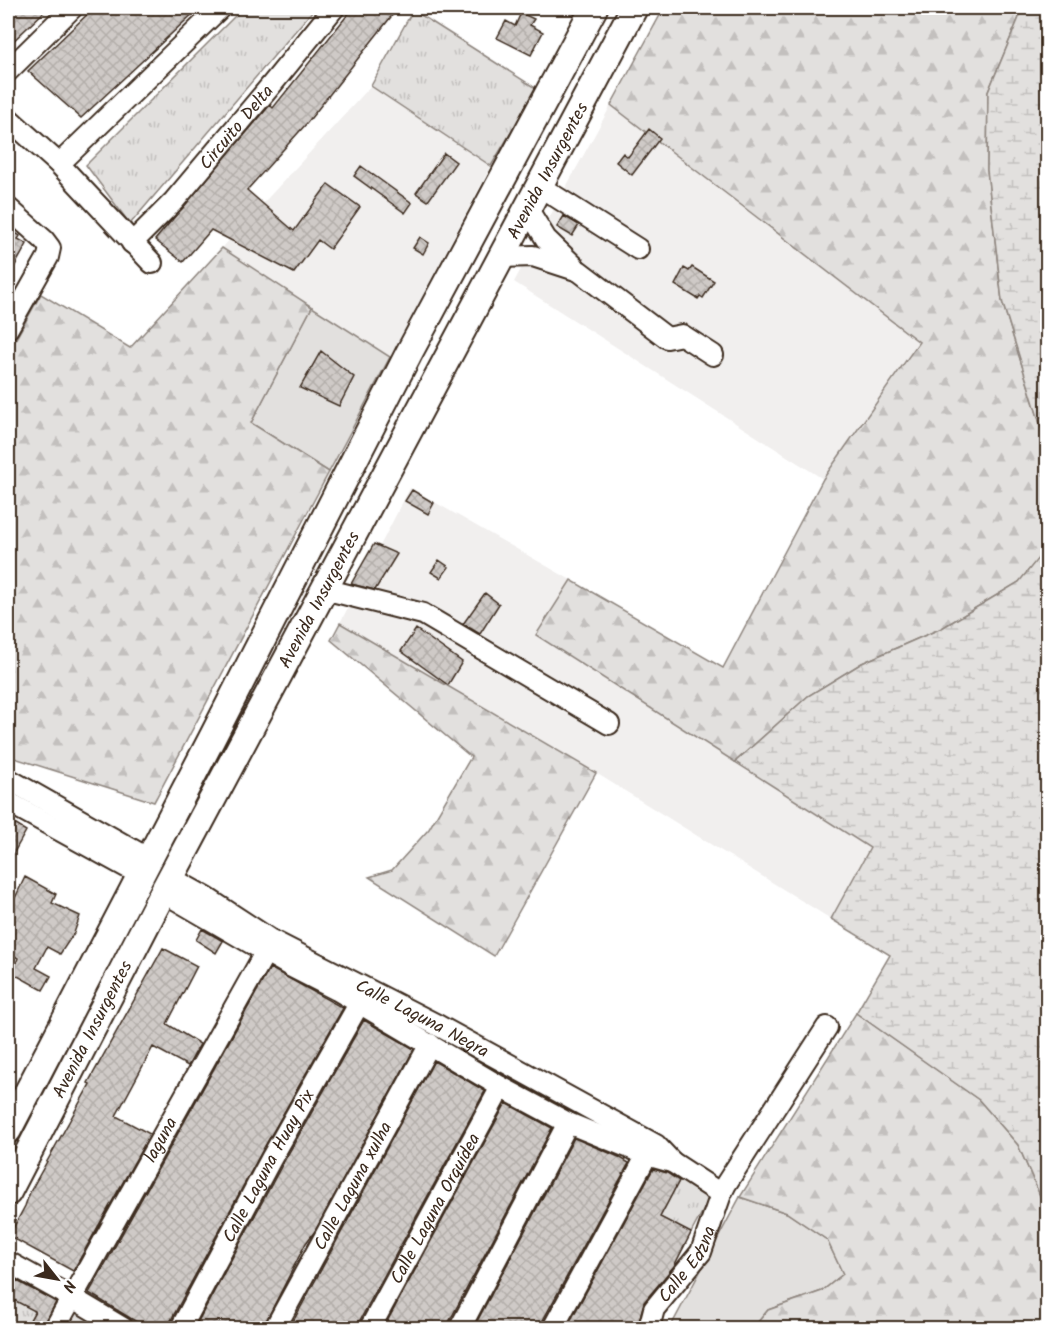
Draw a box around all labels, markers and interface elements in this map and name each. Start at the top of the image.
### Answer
street label: Circuito Delta [193,79,282,177]
street label: Avenida Insurgentes [500,97,597,245]
street label: Avenida Insurgentes [272,526,369,674]
street label: Avenida Insurgentes [46,956,141,1104]
street label: Calle Laguna Negra [350,972,494,1067]
street label: Calle Laguna Huay Pix [216,1085,324,1249]
street label: laguna [137,1112,186,1168]
street label: Calle Laguna xulha [307,1117,401,1256]
street label: Calle Laguna Orquídea [383,1128,489,1290]
street label: Calle Edzna [652,1222,725,1310]
north arrow [27,1249,87,1309]
text: N [55,1275,82,1297]

